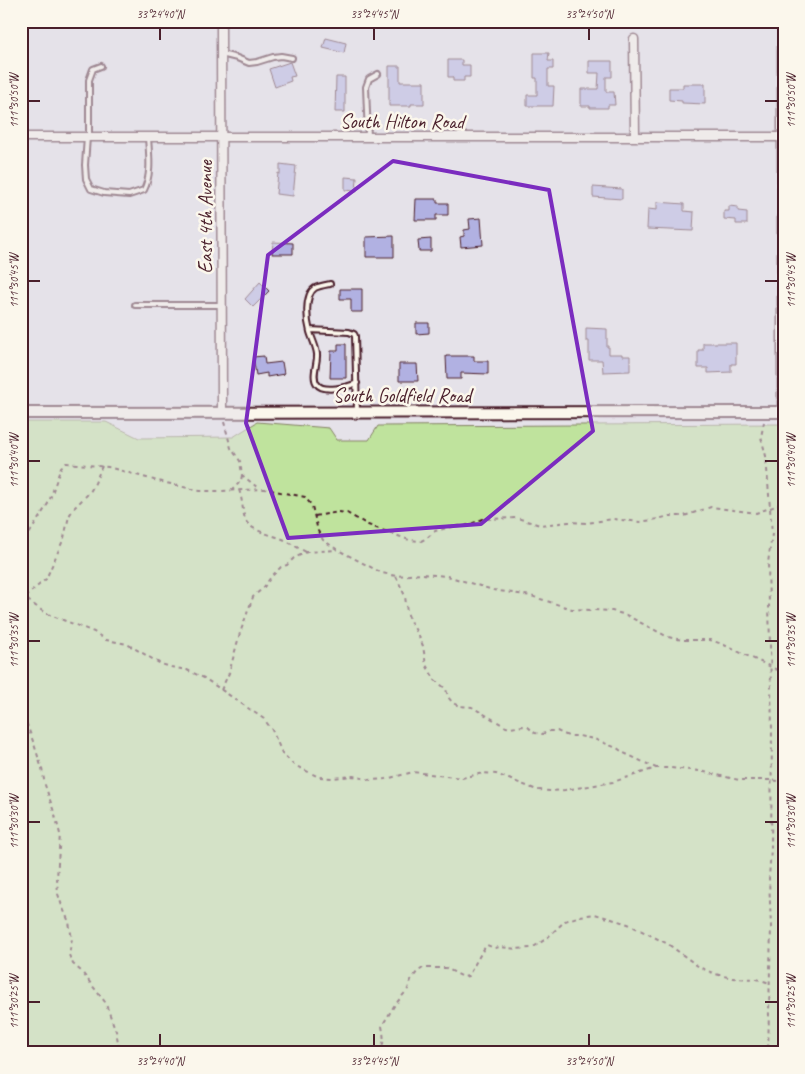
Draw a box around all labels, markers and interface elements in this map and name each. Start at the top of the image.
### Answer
text: 33°24'40"N [136,6,185,22]
text: 33°24'45"N [350,6,399,22]
text: 33°24'50"N [565,6,614,22]
text: 111°30'50"W [6,72,22,128]
text: 111°30'50"W [783,72,799,128]
street label: South Hilton Road [340,109,467,134]
street label: East 4th Avenue [193,159,218,274]
text: 111°30'45"W [6,252,22,308]
text: 111°30'45"W [783,252,799,308]
street label: South Goldfield Road [333,383,474,408]
text: 111°30'40"W [6,432,22,488]
text: 111°30'40"W [783,432,799,488]
text: 111°30'35"W [6,612,22,668]
text: 111°30'35"W [783,612,799,668]
text: 111°30'30"W [6,793,22,849]
text: 111°30'30"W [783,793,799,849]
text: 111°30'25"W [6,973,22,1029]
text: 111°30'25"W [783,973,799,1029]
text: 33°24'40"N [136,1053,185,1069]
text: 33°24'45"N [350,1053,399,1069]
text: 33°24'50"N [565,1053,614,1069]

